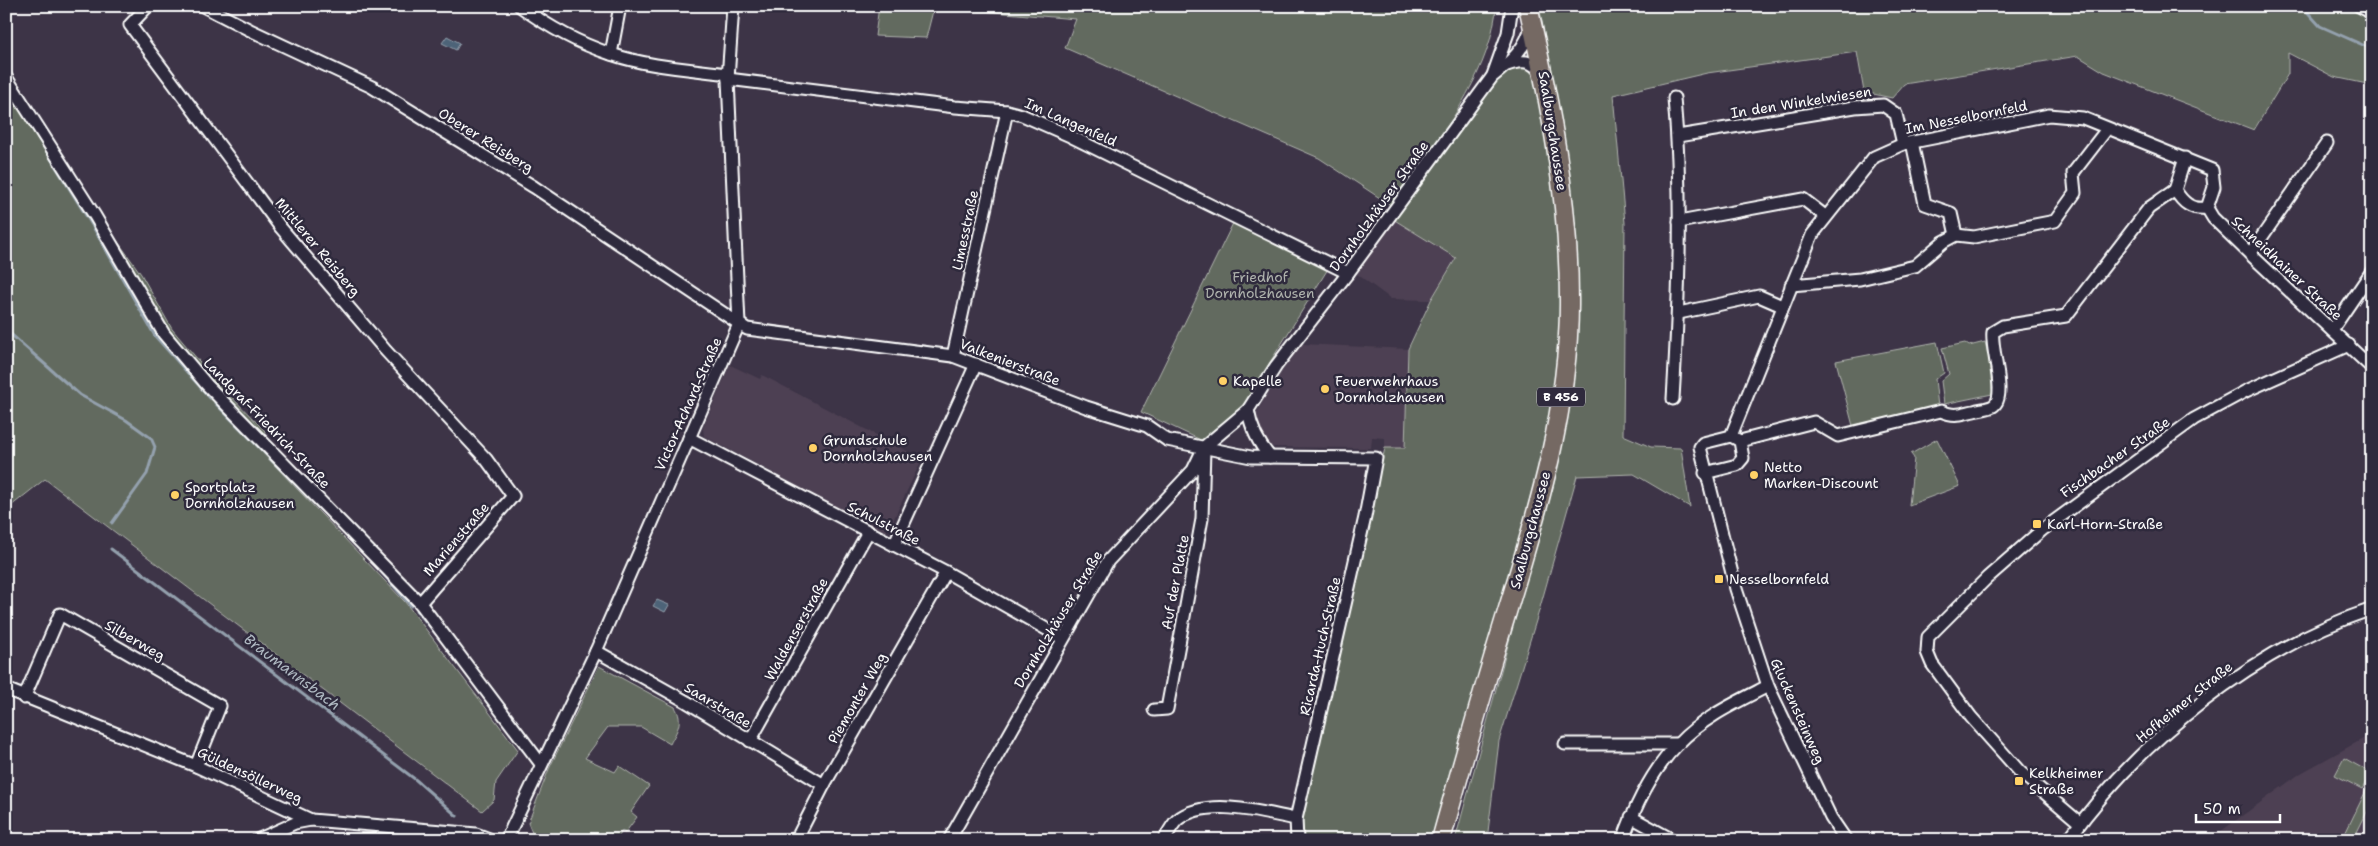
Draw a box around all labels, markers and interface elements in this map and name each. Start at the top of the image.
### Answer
street label: Saalburgchaussee [1535,70,1571,192]
street label: In den Winkelwiesen [1729,82,1873,122]
street label: Im Langenfeld [1022,94,1120,150]
street label: Im Nesselbornfeld [1903,96,2029,138]
street label: Oberer Reisberg [435,104,537,176]
street label: Dornholzhäuser Straße [1326,137,1433,275]
street label: Limesstraße [948,188,982,272]
street label: Mittlerer Reisberg [271,194,365,300]
street label: Schneidhainer Straße [2228,212,2346,324]
park label: Friedhof Dornholzhausen [1205,268,1315,302]
street label: Victor-Achard-Straße [650,334,726,474]
street label: Valkenierstraße [957,335,1063,390]
street label: Landgraf-Friedrich-Straße [200,354,334,492]
place label: Kapelle [1233,372,1282,390]
place label: Feuerwehrhaus Dornholzhausen [1335,372,1445,406]
marker: Kapelle [1217,375,1229,387]
marker: Feuerwehrhaus Dornholzhausen [1319,383,1331,395]
road number: B 456 [1537,388,1585,407]
street label: Fischbacher Straße [2057,412,2173,502]
place label: Grundschule Dornholzhausen [823,431,933,465]
marker: Grundschule Dornholzhausen [807,442,819,454]
place label: Netto Marken-Discount [1764,458,1879,492]
street label: Saalburgchaussee [1506,469,1554,591]
marker: Netto Marken-Discount [1748,469,1760,481]
place label: Sportplatz Dornholzhausen [185,478,295,512]
marker: Sportplatz Dornholzhausen [169,489,181,501]
street label: Schulstraße [845,497,924,549]
street label: Marienstraße [419,498,493,580]
place label: Karl-Horn-Straße [2047,515,2163,533]
marker: Karl-Horn-Straße [2031,518,2043,530]
street label: Auf der Platte [1157,533,1193,631]
street label: Dornholzhäuser Straße [1010,547,1106,691]
place label: Nesselbornfeld [1729,570,1829,588]
marker: Nesselbornfeld [1713,573,1725,585]
street label: Waldenserstraße [760,574,832,684]
street label: Ricarda-Huch-Straße [1295,575,1345,717]
street label: Silberweg [102,616,168,664]
water label: Braumannsbach [240,629,344,715]
street label: Piemonter Weg [824,649,890,747]
street label: Gluckensteinweg [1767,655,1829,767]
street label: Hofheimer Straße [2132,657,2236,747]
street label: Saarstraße [681,678,755,732]
street label: Güldensöllerweg [195,743,305,807]
place label: Kelkheimer Straße [2029,764,2104,798]
marker: Kelkheimer Straße [2013,775,2025,787]
scale bar [2196,791,2279,823]
text: 50 m [2203,799,2241,819]

